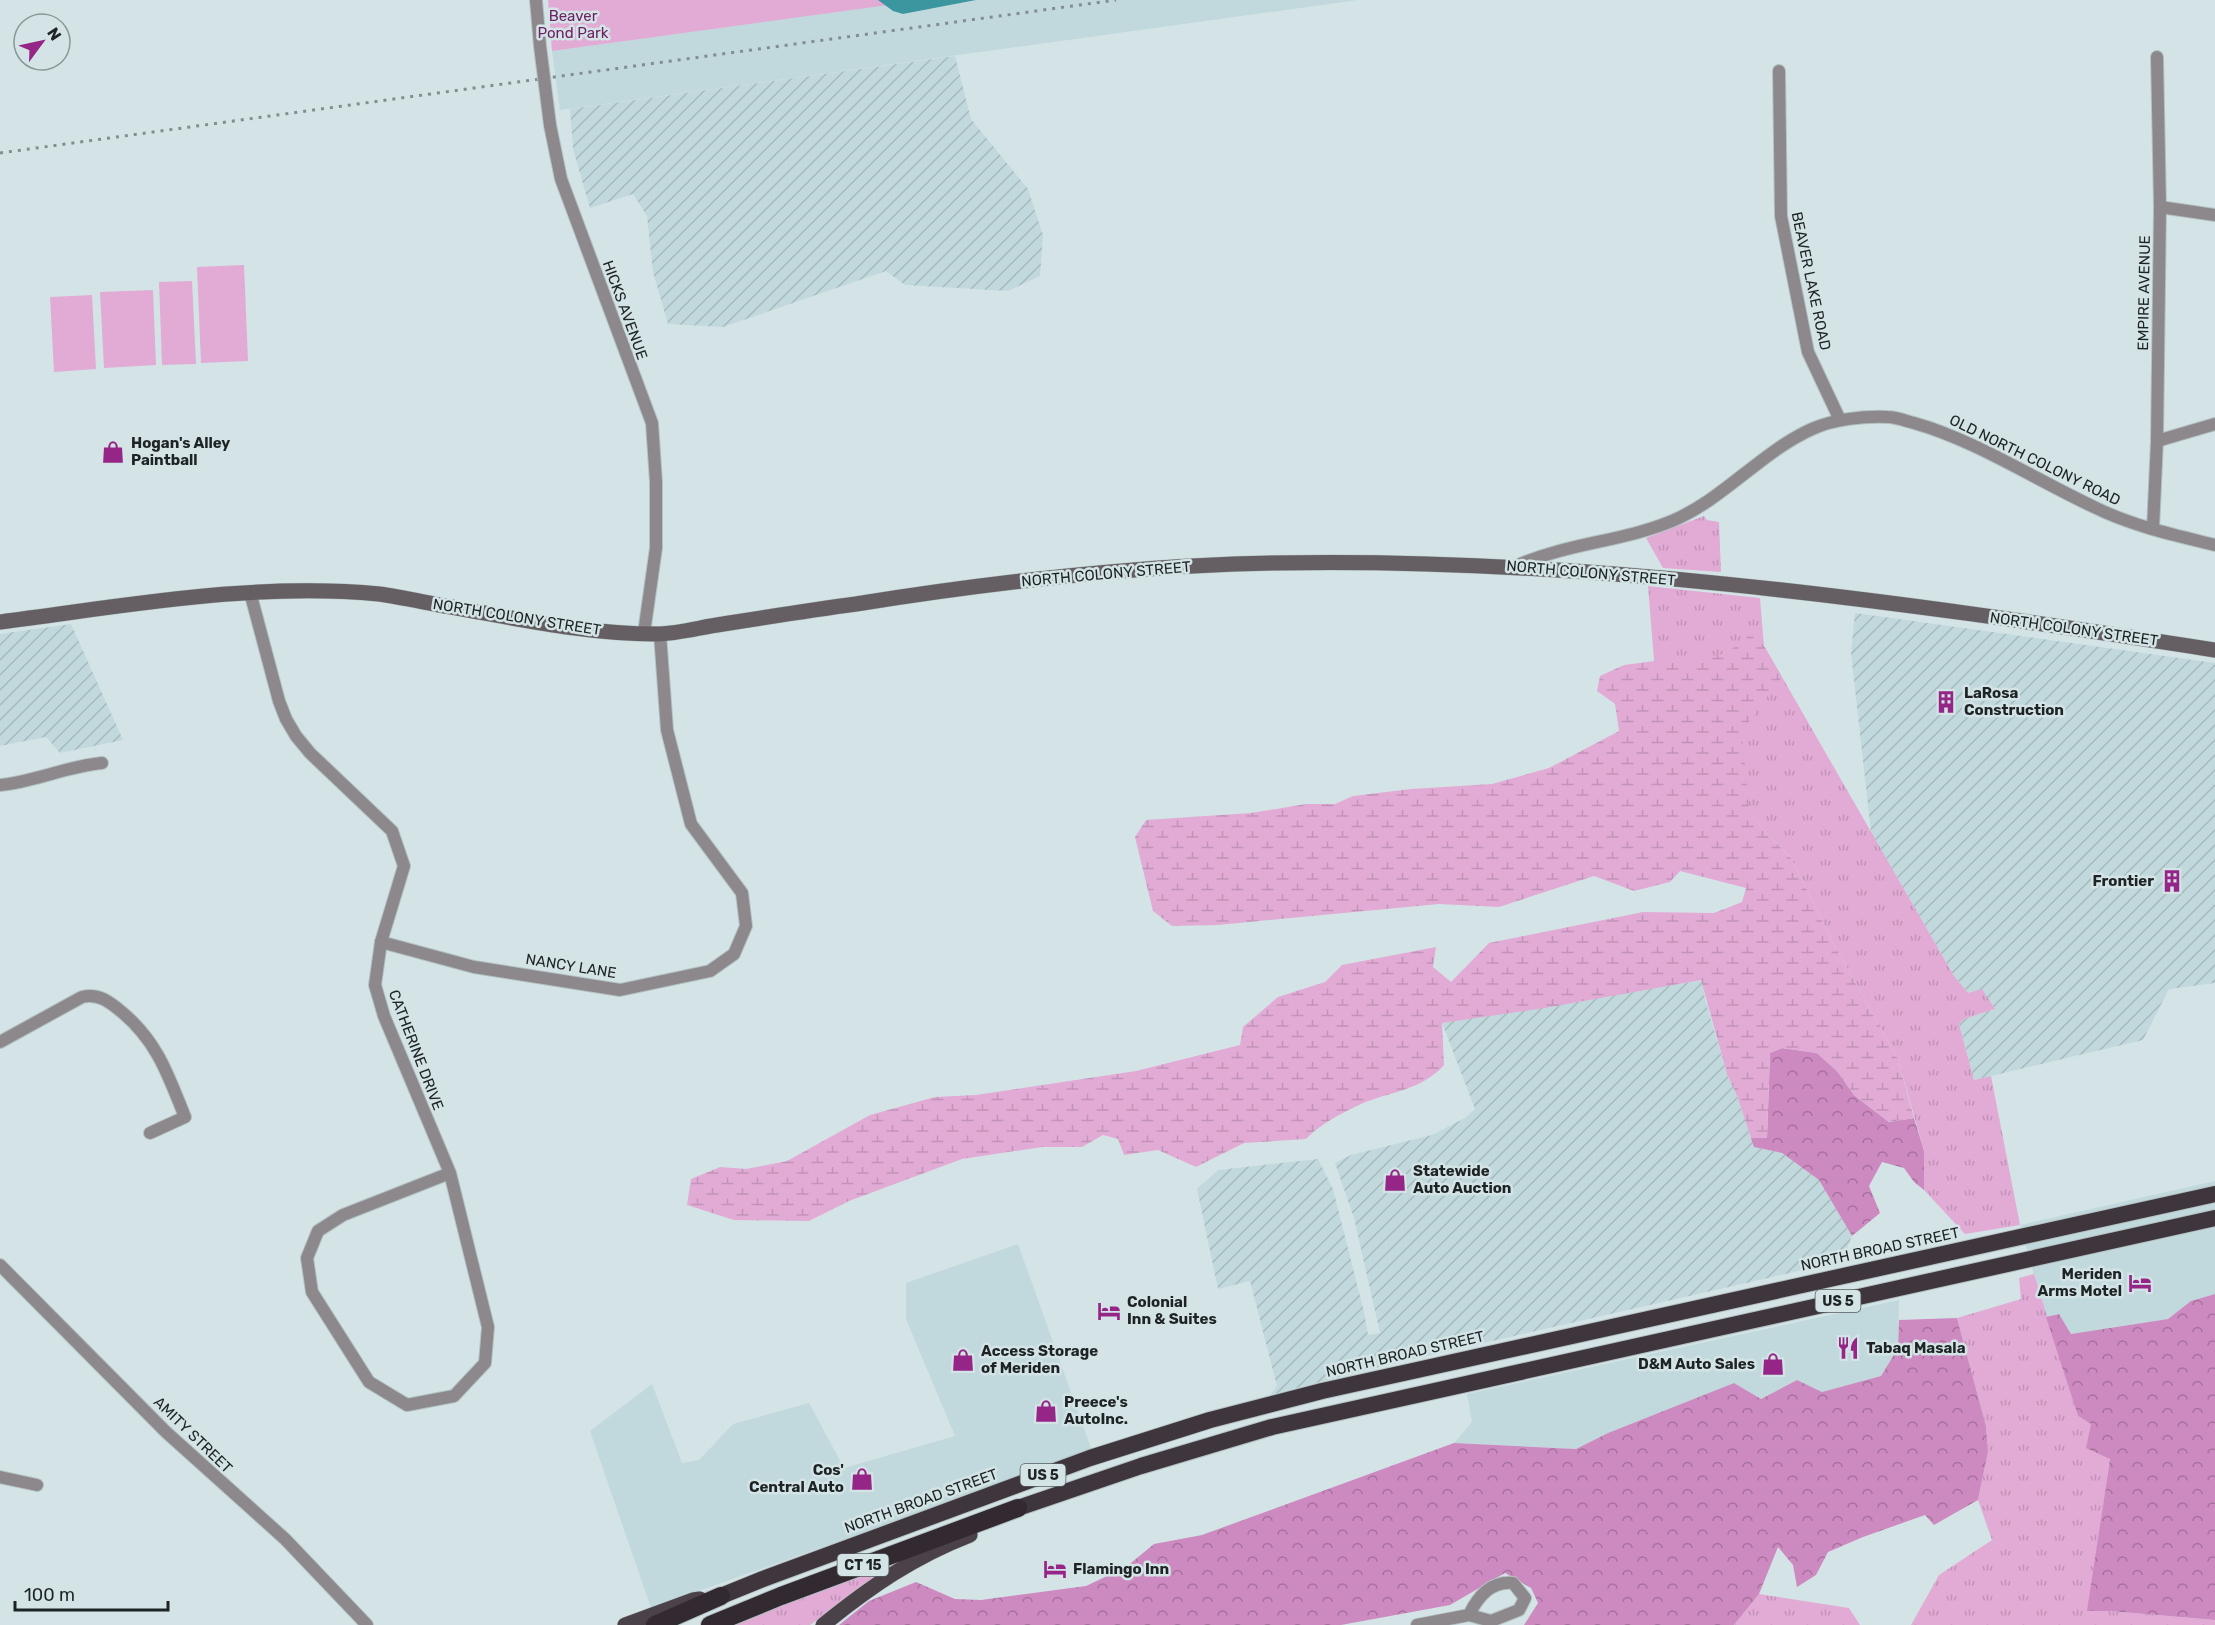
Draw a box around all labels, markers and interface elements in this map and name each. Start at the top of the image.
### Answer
park label: Beaver Pond Park [537,7,609,42]
north arrow [12,12,72,72]
text: N [43,24,65,44]
street label: BEAVER LAKE ROAD [1788,210,1834,352]
street label: EMPIRE AVENUE [2134,235,2154,351]
street label: HICKS AVENUE [599,258,651,362]
street label: OLD NORTH COLONY ROAD [1947,411,2123,509]
place label: Hogan's Alley Paintball [131,434,230,469]
shop icon: Hogan's Alley Paintball [100,439,126,465]
street label: NORTH COLONY STREET [1506,557,1677,589]
street label: NORTH COLONY STREET [1021,558,1192,590]
street label: NORTH COLONY STREET [432,595,603,639]
street label: NORTH COLONY STREET [1989,608,2160,650]
place label: LaRosa Construction [1964,684,2064,719]
building icon: LaRosa Construction [1933,689,1959,715]
building icon: Frontier [2159,868,2185,894]
place label: Frontier [2092,872,2154,890]
street label: NANCY LANE [524,950,618,982]
street label: CATHERINE DRIVE [385,987,447,1113]
place label: Statewide Auto Auction [1413,1162,1511,1197]
shop icon: Statewide Auto Auction [1382,1167,1408,1193]
street label: NORTH BROAD STREET [1799,1223,1961,1275]
place label: Meriden Arms Motel [2037,1265,2122,1300]
hotel icon: Meriden Arms Motel [2127,1270,2153,1296]
road number: US 5 [1816,1290,1860,1312]
place label: Colonial Inn & Suites [1127,1293,1217,1328]
hotel icon: Colonial Inn & Suites [1096,1298,1122,1324]
street label: NORTH BROAD STREET [1324,1327,1486,1381]
restaurant icon: Tabaq Masala [1835,1335,1861,1361]
place label: Tabaq Masala [1866,1339,1966,1357]
place label: Access Storage of Meriden [981,1342,1098,1377]
shop icon: Access Storage of Meriden [950,1347,976,1373]
shop icon: D&M Auto Sales [1760,1351,1786,1377]
place label: D&M Auto Sales [1638,1355,1755,1373]
street label: AMITY STREET [150,1393,236,1477]
place label: Preece's AutoInc. [1064,1393,1128,1428]
shop icon: Preece's AutoInc. [1033,1398,1059,1424]
place label: Cos' Central Auto [749,1461,844,1496]
road number: US 5 [1020,1464,1066,1486]
street label: NORTH BROAD STREET [842,1465,1000,1537]
shop icon: Cos' Central Auto [849,1466,875,1492]
road number: CT 15 [838,1554,888,1576]
hotel icon: Flamingo Inn [1042,1556,1068,1582]
place label: Flamingo Inn [1073,1560,1169,1578]
scale bar [15,1574,168,1612]
text: 100 m [24,1584,75,1606]

